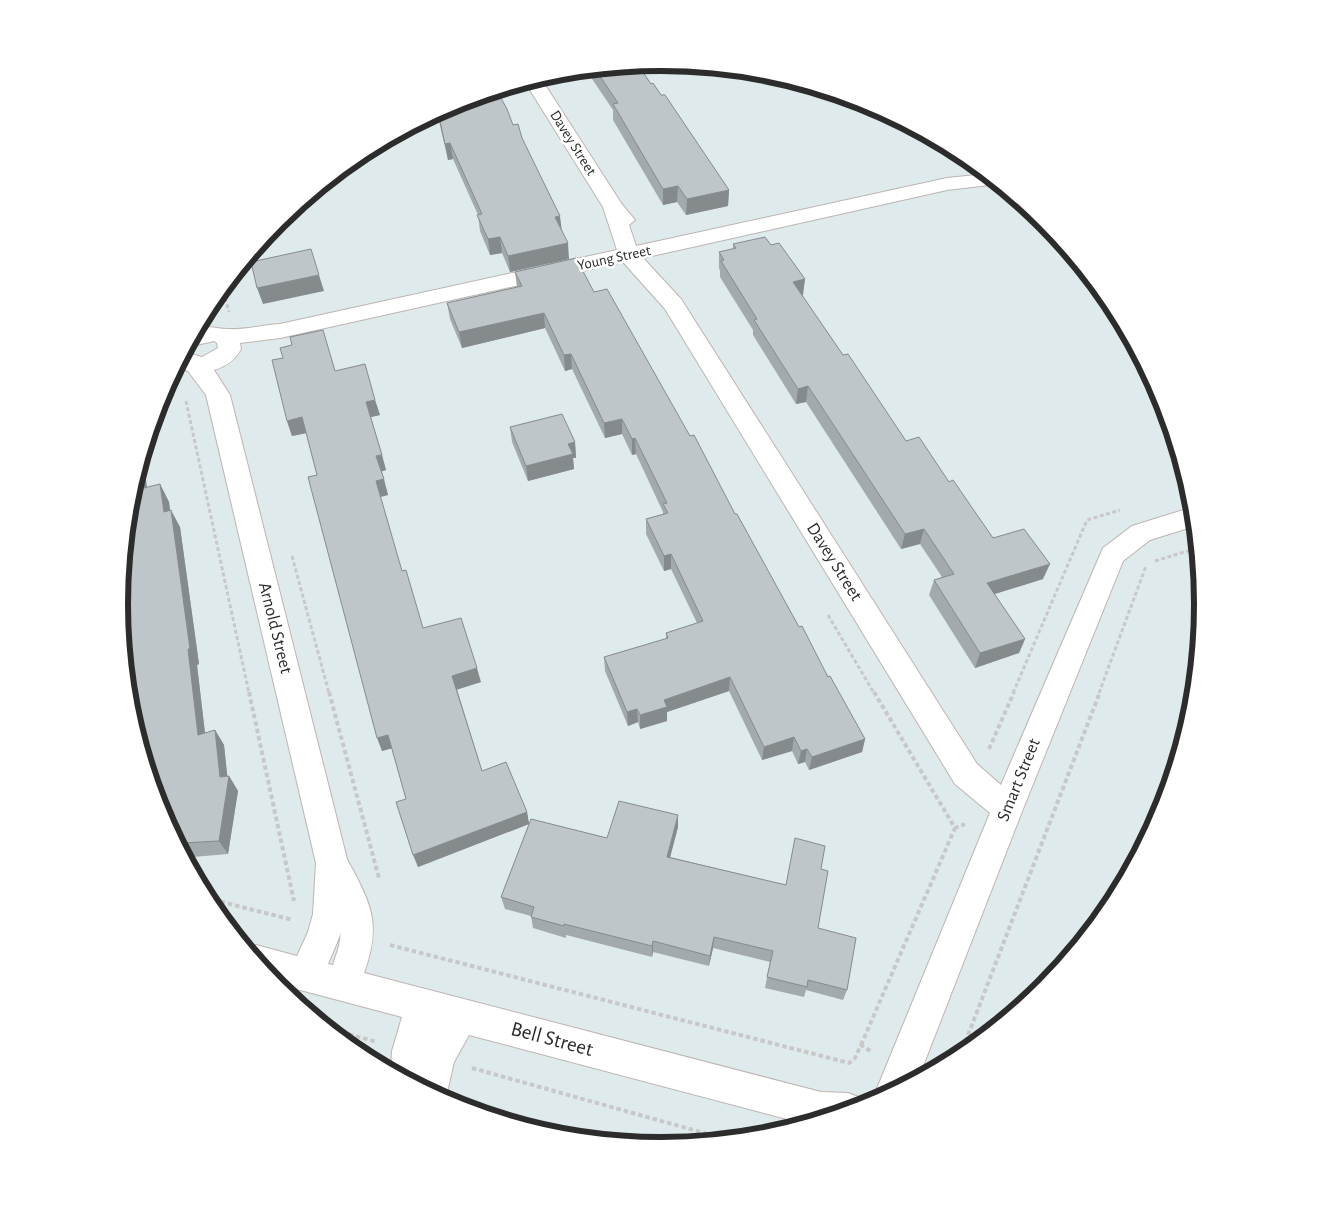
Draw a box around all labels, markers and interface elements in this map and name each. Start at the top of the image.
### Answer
street label: Davey Street [547,108,599,178]
street label: Young Street [576,243,652,273]
street label: Davey Street [803,520,865,604]
street label: Arnold Street [255,581,295,676]
street label: Smart Street [994,736,1044,824]
street label: Bell Street [509,1018,596,1060]

